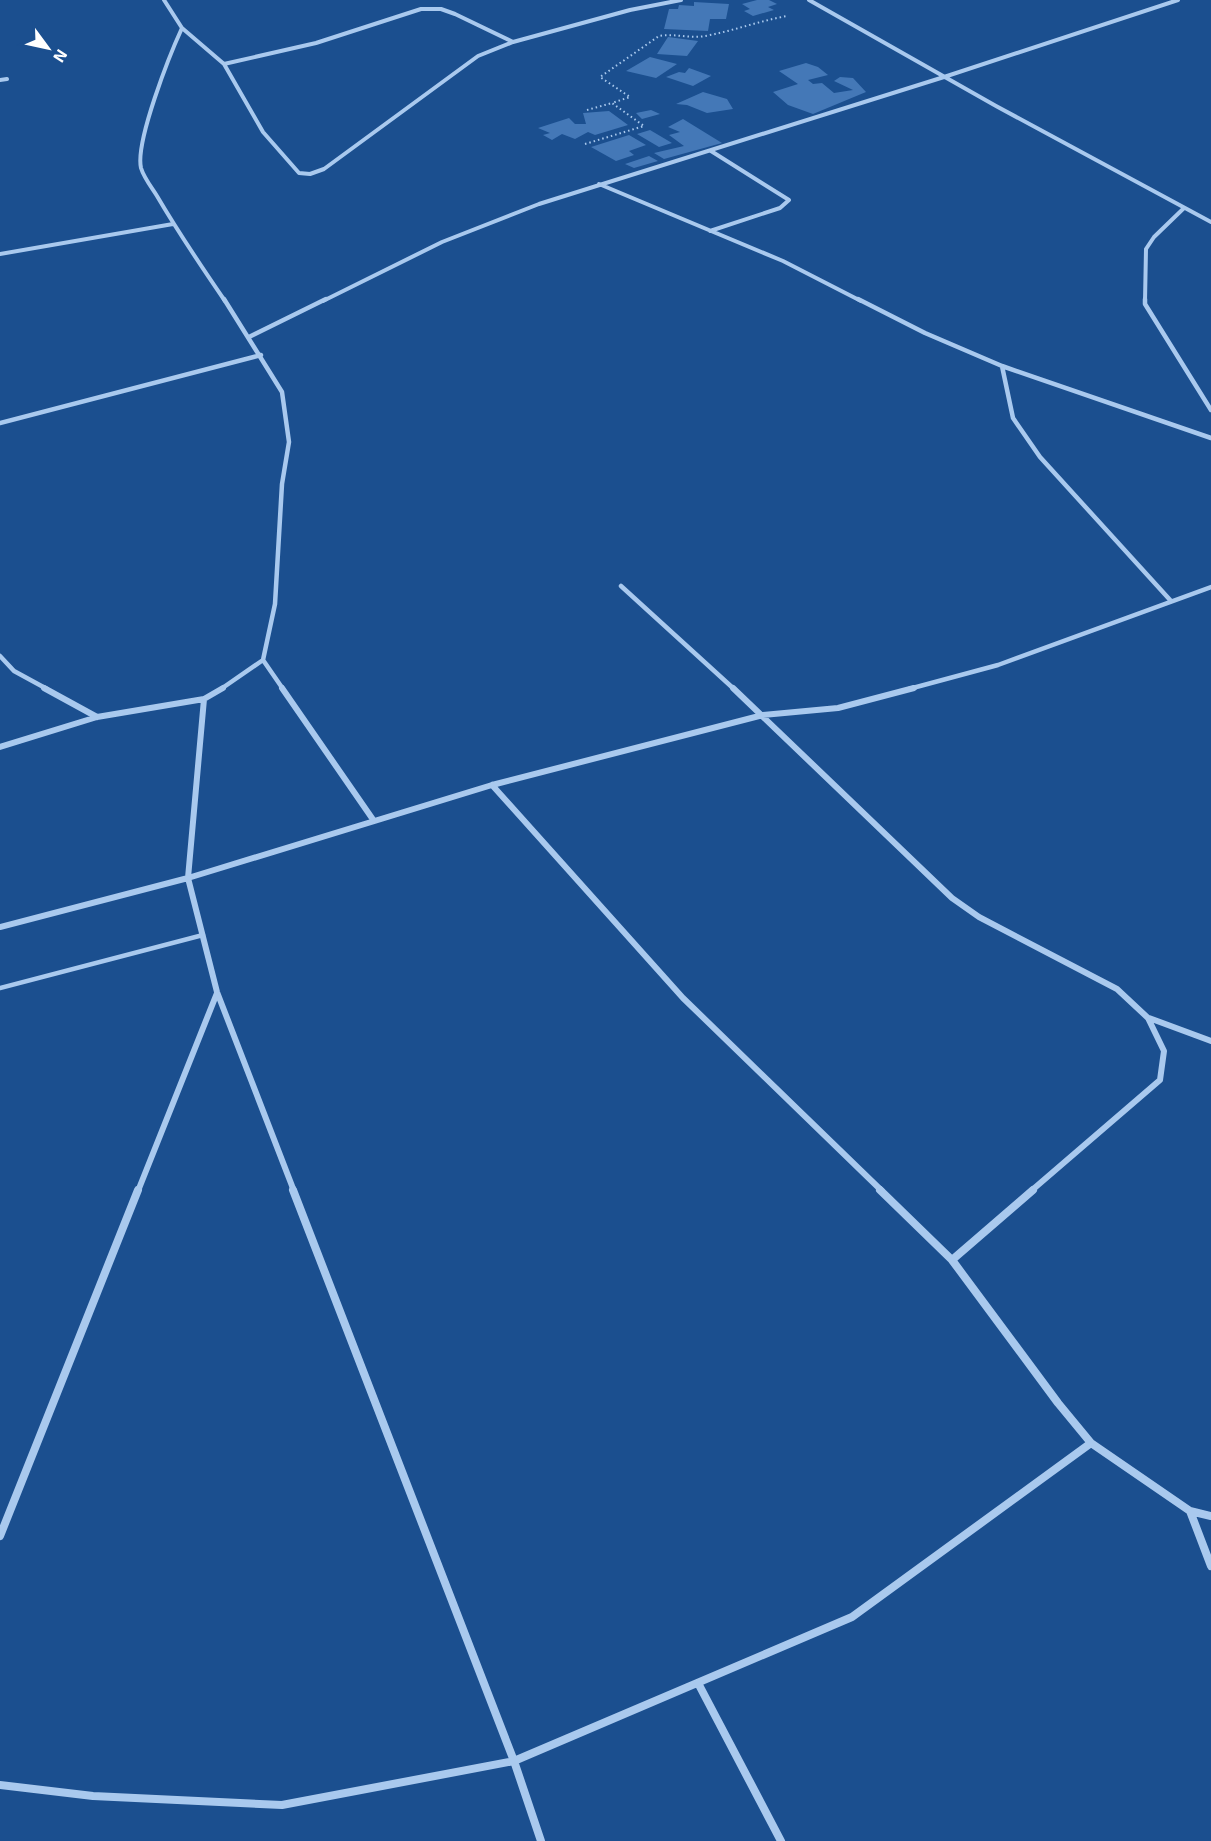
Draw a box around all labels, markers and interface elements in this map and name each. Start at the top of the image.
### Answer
north arrow [18,18,78,78]
text: N [50,46,72,66]

